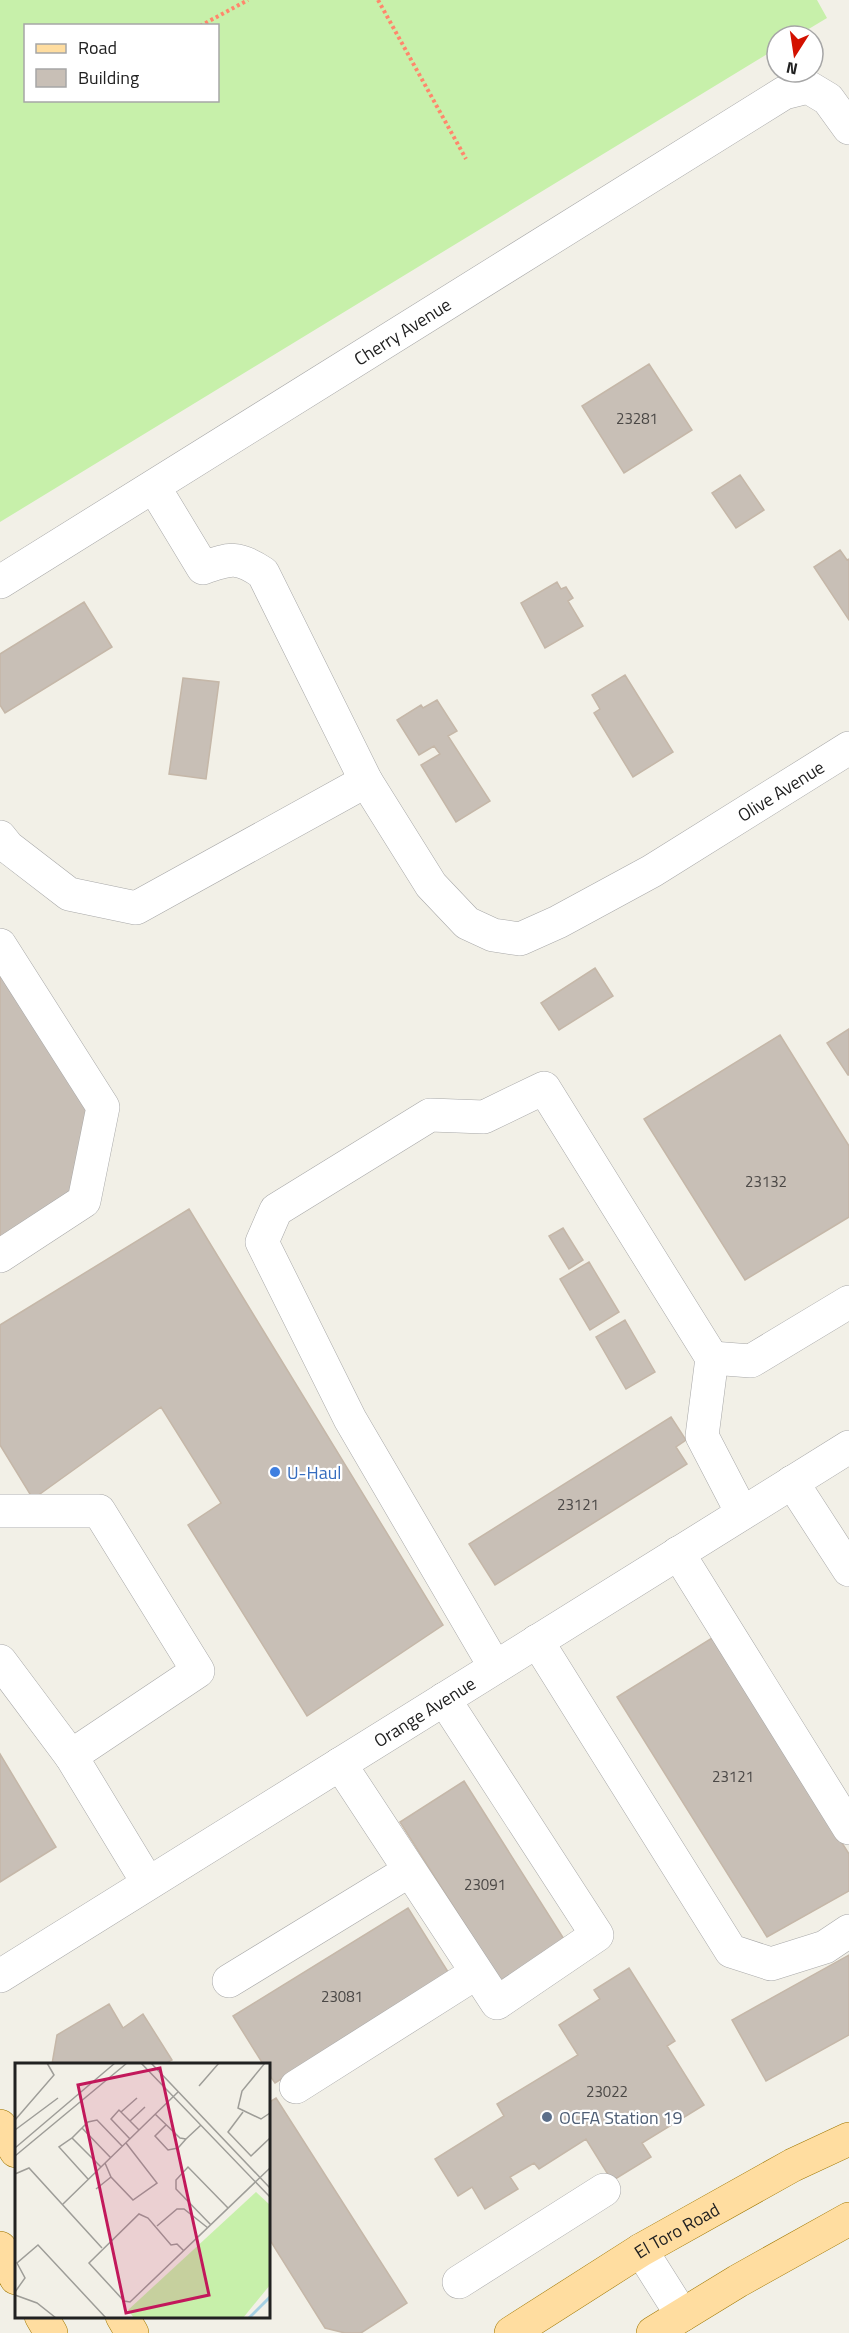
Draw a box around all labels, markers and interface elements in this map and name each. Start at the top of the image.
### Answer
legend [24,24,219,102]
north arrow [765,24,825,84]
text: Road [78,34,117,61]
text: N [784,56,800,82]
text: Building [78,64,139,91]
street label: Cherry Avenue [348,291,456,372]
house number: 23281 [616,407,658,430]
street label: Olive Avenue [732,753,829,828]
house number: 23132 [745,1170,787,1193]
place label: U-Haul [287,1459,341,1486]
marker: U-Haul [268,1465,282,1479]
house number: 23121 [557,1493,599,1516]
street label: Orange Avenue [368,1670,481,1754]
house number: 23121 [712,1765,754,1788]
house number: 23091 [464,1873,506,1896]
house number: 23081 [321,1985,363,2008]
inset map [15,2063,270,2318]
house number: 23022 [586,2080,628,2103]
place label: OCFA Station 19 [559,2104,683,2131]
marker: OCFA Station 19 [540,2110,554,2124]
street label: El Toro Road [628,2195,724,2265]

